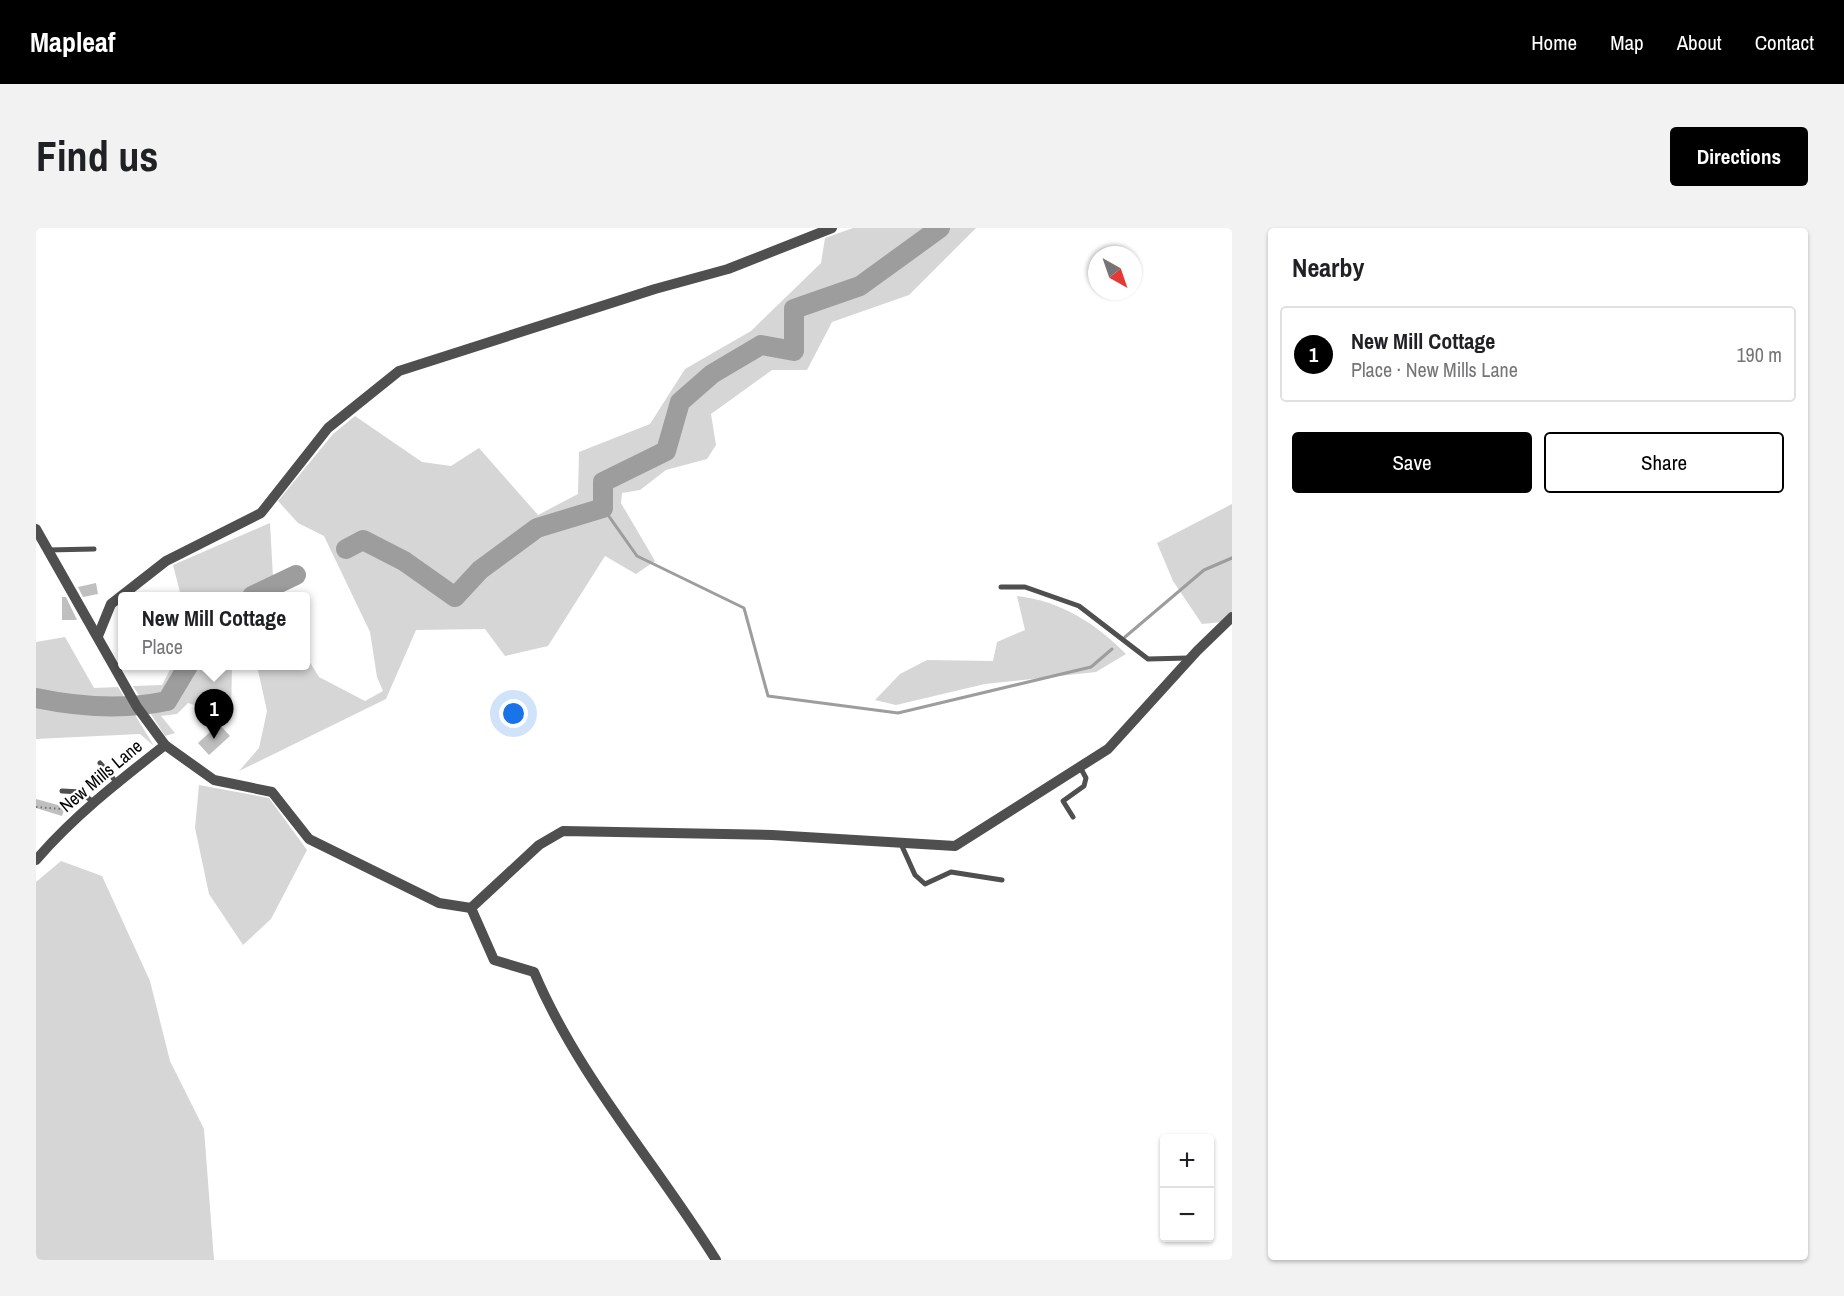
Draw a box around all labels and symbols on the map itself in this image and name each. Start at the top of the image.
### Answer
north arrow [1088,246,1142,300]
pin: 1 [194,690,234,739]
your location [499,699,528,728]
street label: New Mills Lane [54,734,147,818]

